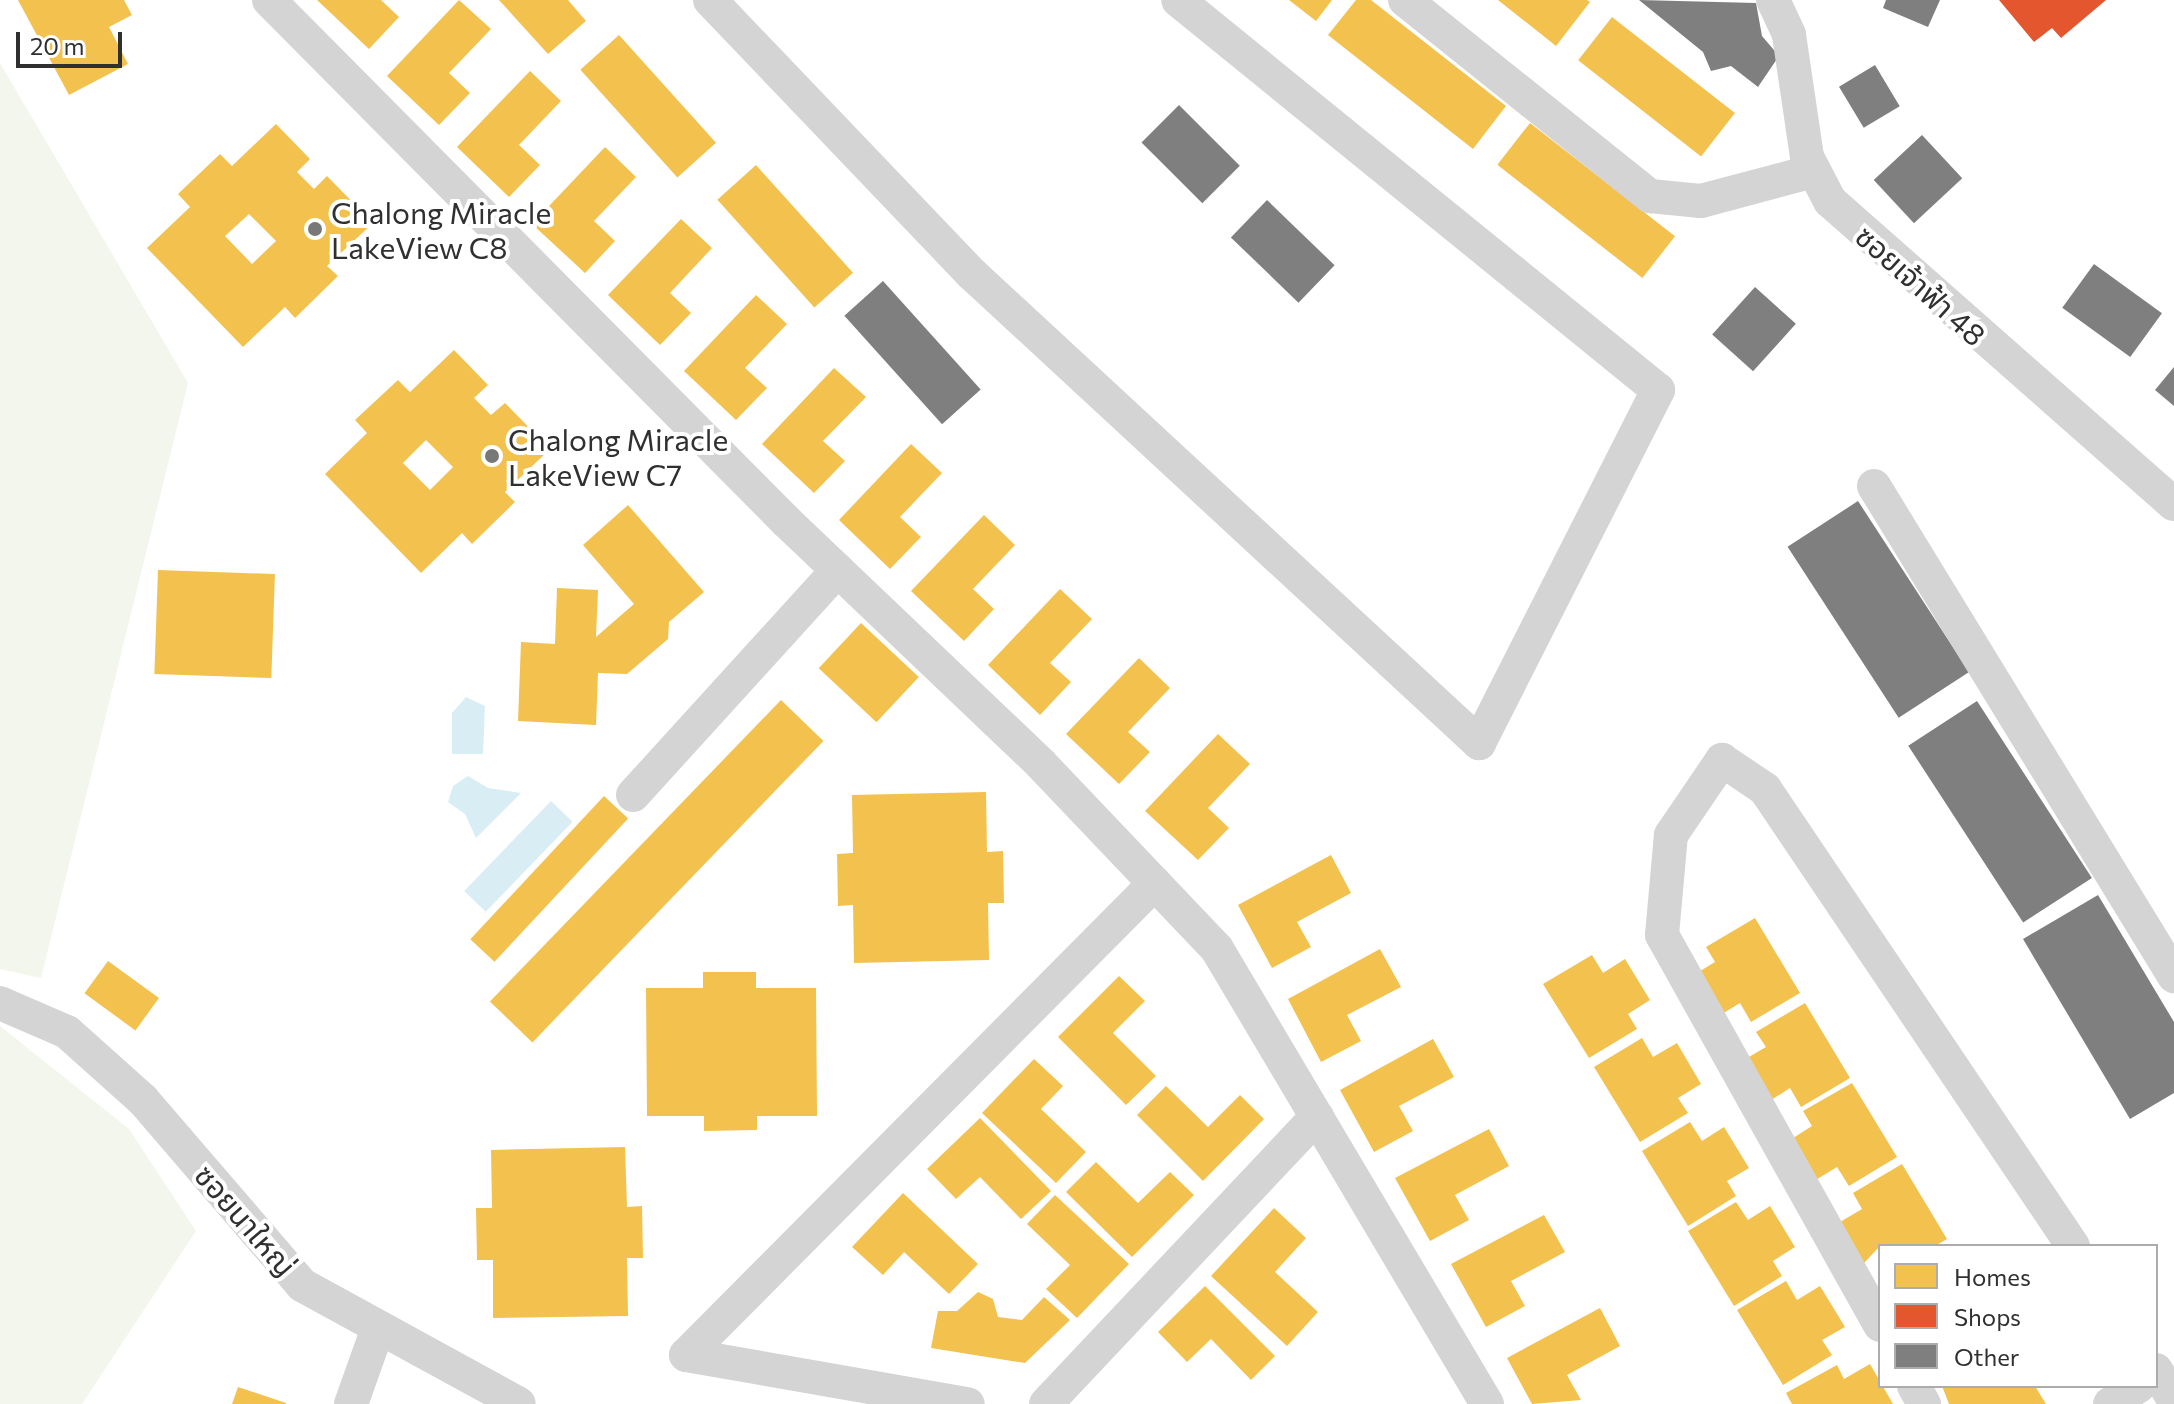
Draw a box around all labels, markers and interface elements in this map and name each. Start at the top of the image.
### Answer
scale bar [20,16,126,66]
text: 20 m [30,31,84,60]
place label: Chalong Miracle LakeView C8 [331,194,551,264]
street label: ซอยเจ้าฟ้า 48 [1849,217,1993,353]
marker: Chalong Miracle LakeView C8 [306,220,324,238]
place label: Chalong Miracle LakeView C7 [508,421,728,492]
marker: Chalong Miracle LakeView C7 [483,447,501,465]
street label: ซอยนาใหญ่ [188,1157,304,1283]
legend [1878,1244,2158,1388]
text: Homes [1954,1262,2031,1291]
text: Shops [1954,1302,2021,1331]
text: Other [1954,1342,2019,1371]

